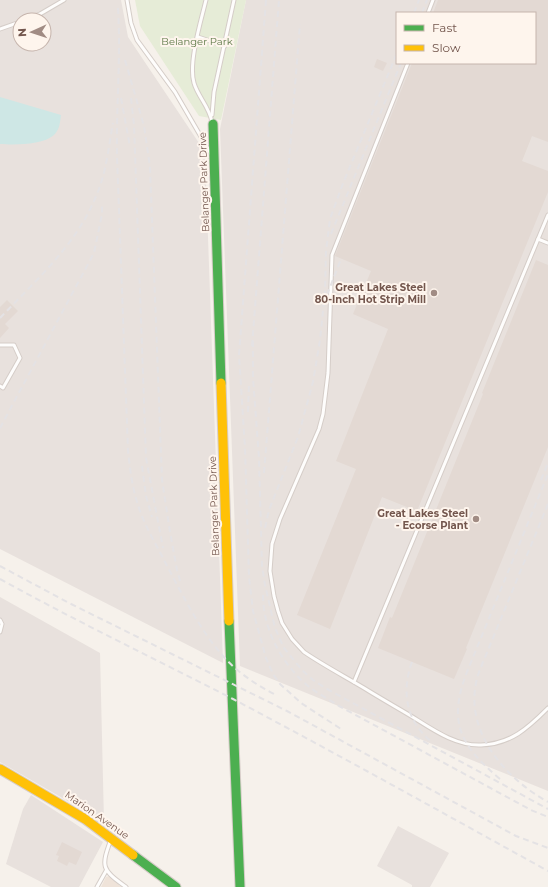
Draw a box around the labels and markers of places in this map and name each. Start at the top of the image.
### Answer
place label: Great Lakes Steel 80-Inch Hot Strip Mill [315,281,426,306]
marker: Great Lakes Steel 80-Inch Hot Strip Mill [429,288,439,298]
place label: Great Lakes Steel - Ecorse Plant [377,507,469,532]
marker: Great Lakes Steel - Ecorse Plant [471,514,481,524]

